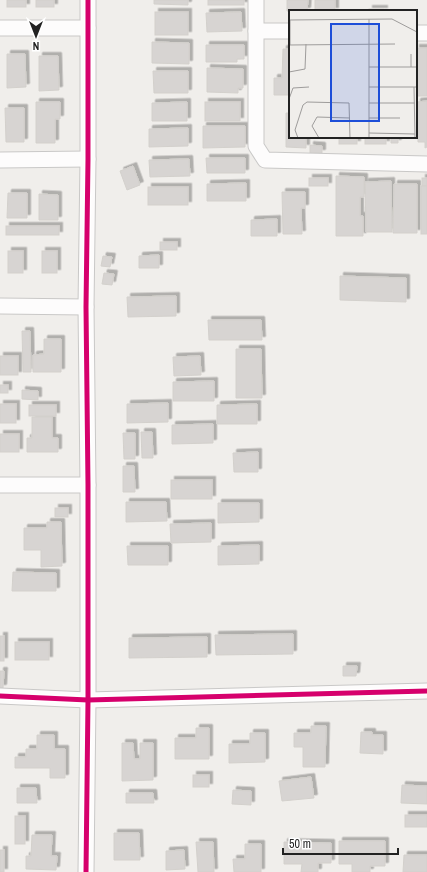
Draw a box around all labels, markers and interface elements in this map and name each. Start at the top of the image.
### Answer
inset map [289,10,417,138]
north arrow [16,16,56,56]
text: N [33,39,39,53]
scale bar [283,830,398,856]
text: 50 m [289,836,311,852]

